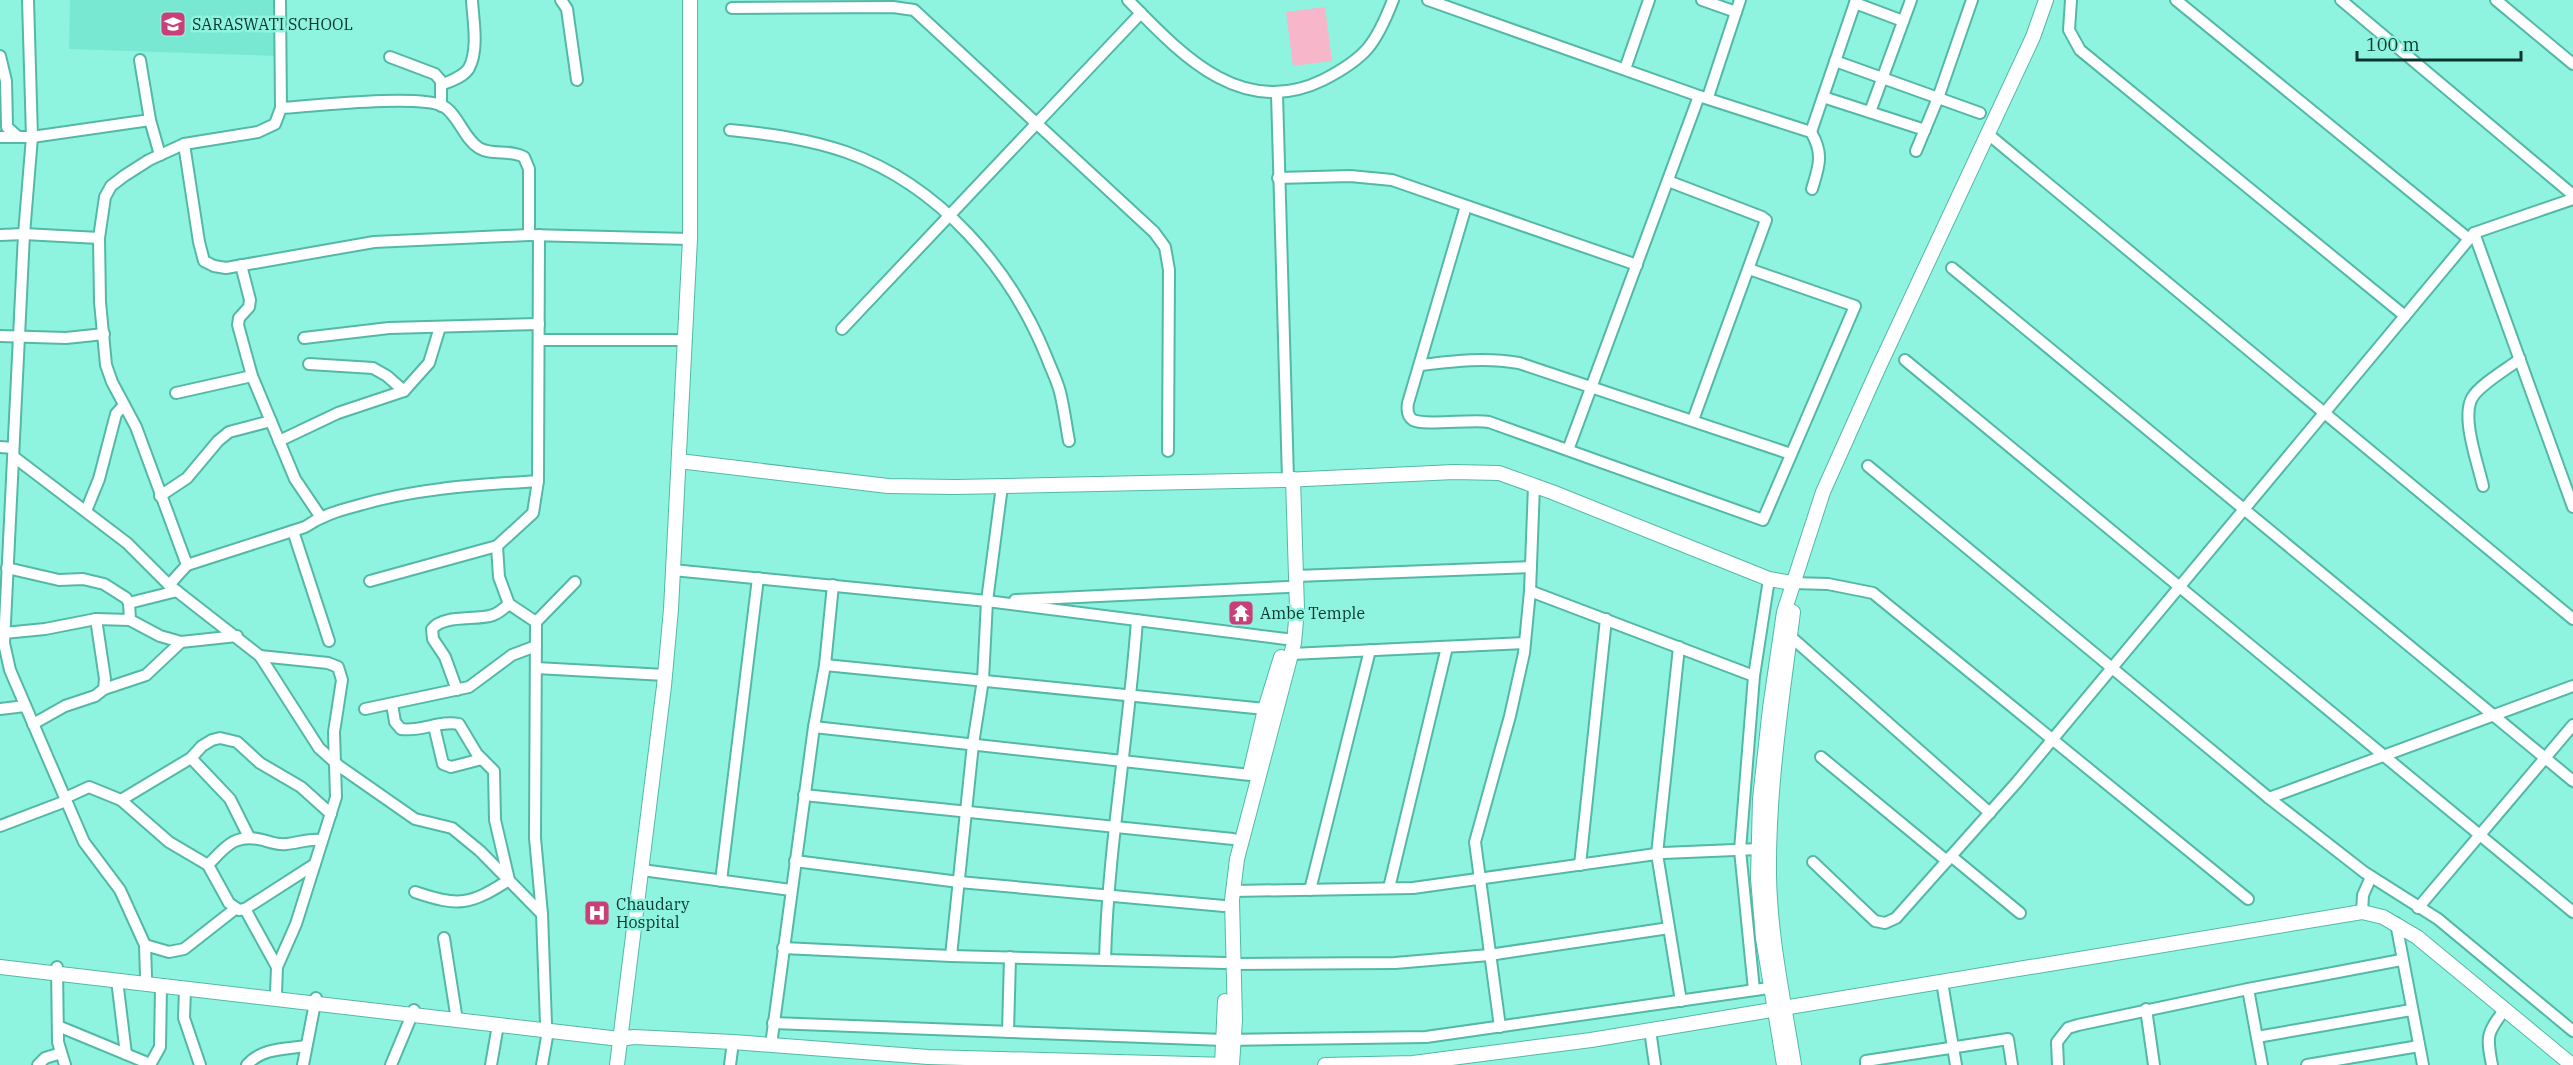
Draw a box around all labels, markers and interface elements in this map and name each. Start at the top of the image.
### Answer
school or university icon: SARASWATI SCHOOL [158,9,188,39]
place label: SARASWATI SCHOOL [192,14,353,34]
scale bar [2357,24,2520,62]
text: 100 m [2366,33,2420,56]
temple icon: Ambe Temple [1226,598,1256,628]
place label: Ambe Temple [1260,603,1365,623]
place label: Chaudary Hospital [616,894,690,932]
hospital icon: Chaudary Hospital [582,898,612,928]

